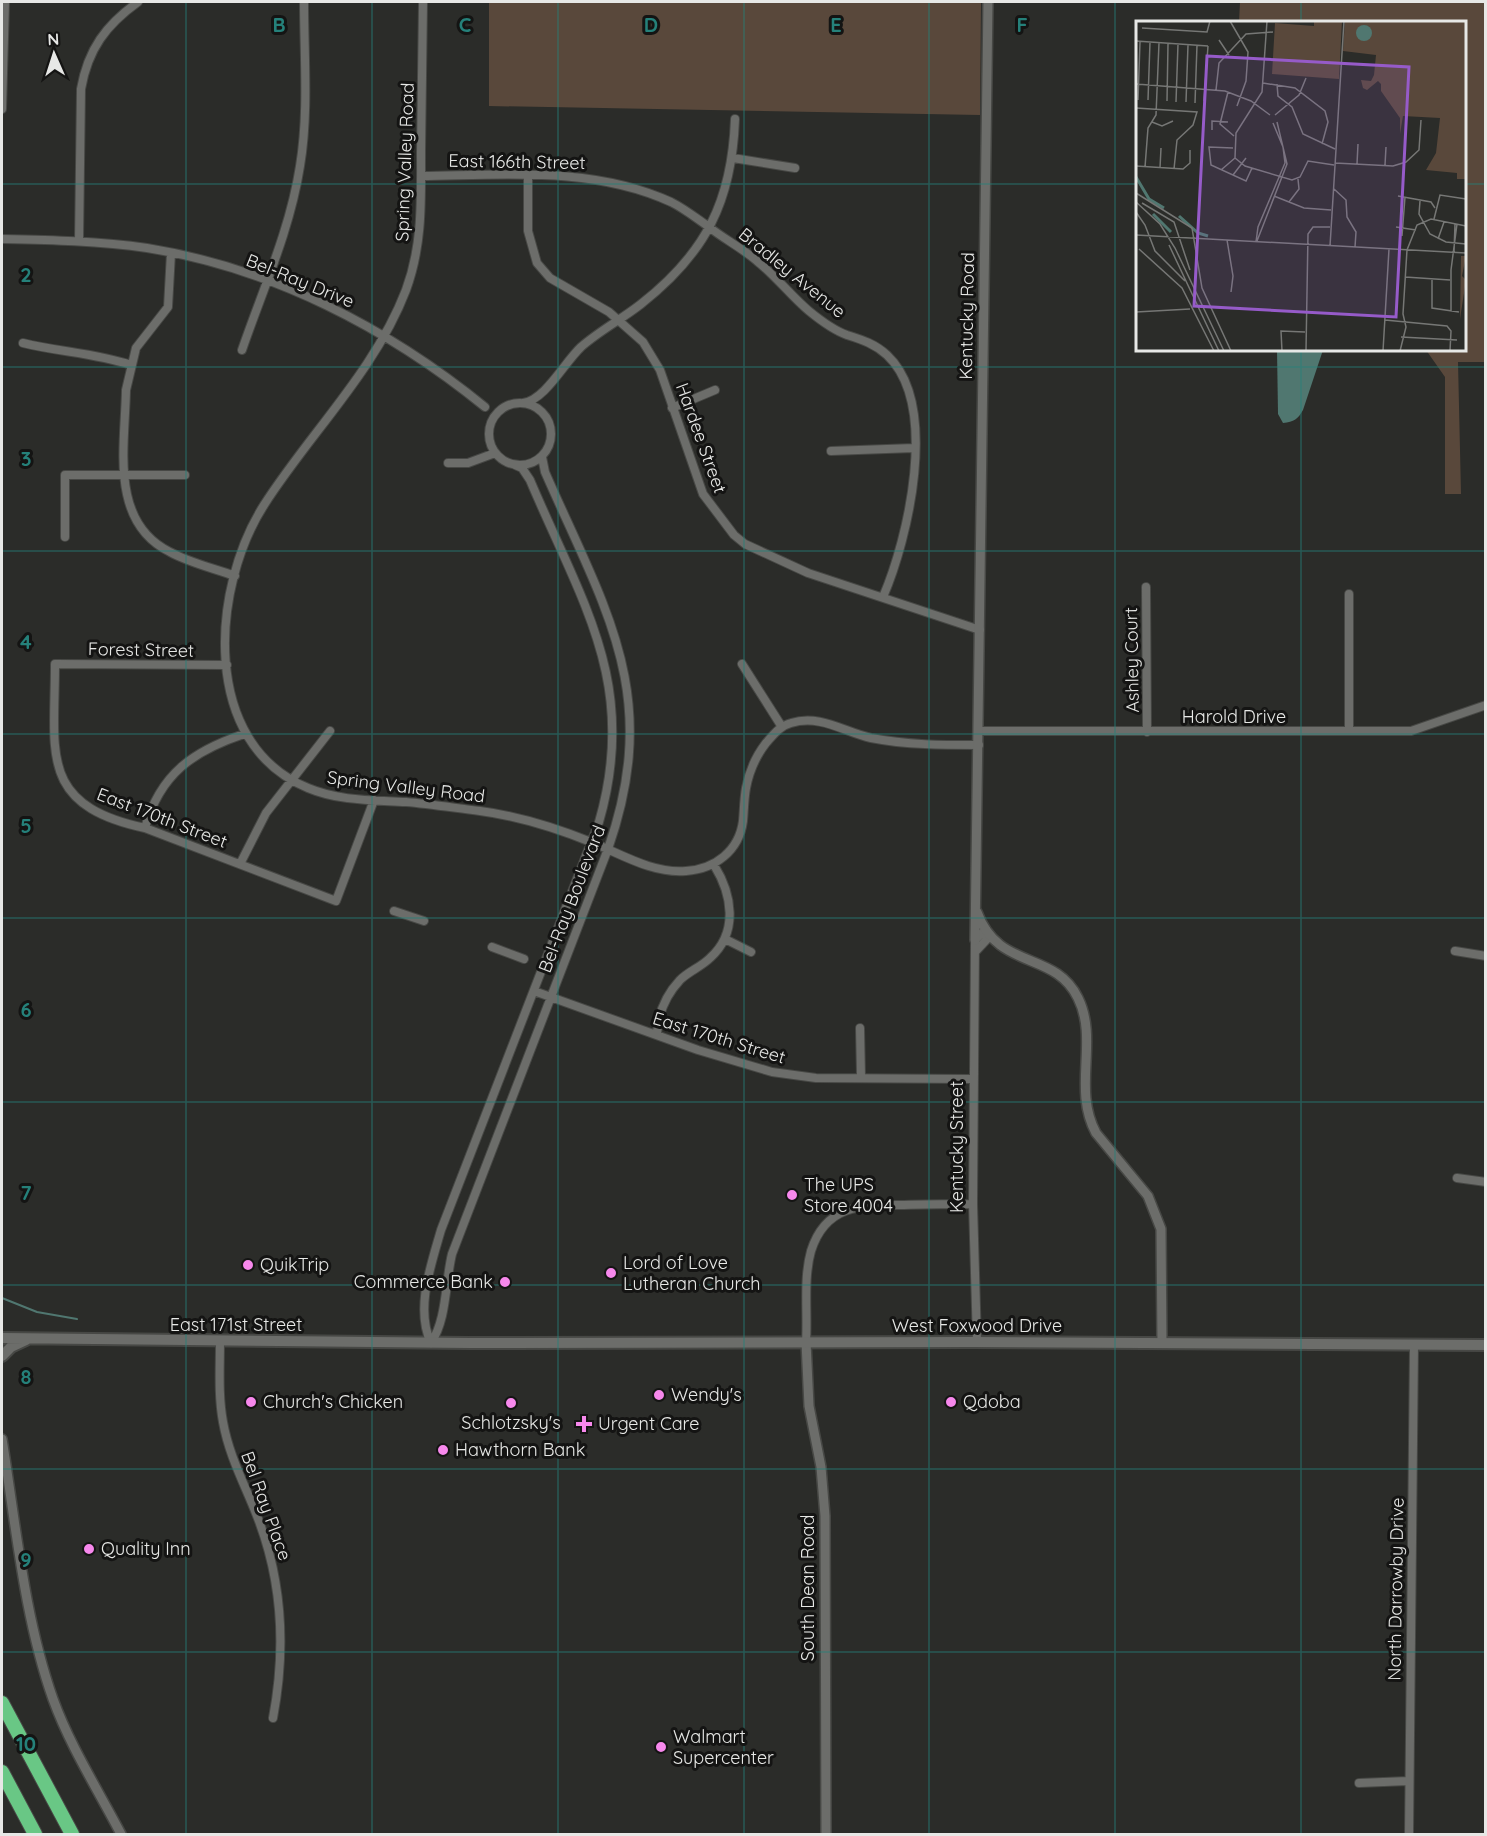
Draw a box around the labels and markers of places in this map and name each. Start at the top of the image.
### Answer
place label: The UPS Store 4004 [804,1173,893,1217]
marker: The UPS Store 4004 [785,1188,799,1202]
place label: Lord of Love Lutheran Church [623,1251,761,1295]
place label: QuikTrip [260,1253,329,1276]
marker: QuikTrip [241,1258,255,1272]
marker: Lord of Love Lutheran Church [604,1266,618,1280]
place label: Commerce Bank [354,1270,493,1293]
marker: Commerce Bank [498,1275,512,1289]
place label: Wendy's [671,1383,742,1406]
marker: Wendy's [652,1388,666,1402]
place label: Church's Chicken [263,1390,403,1413]
place label: Qdoba [963,1390,1021,1413]
marker: Church's Chicken [244,1395,258,1409]
marker: Qdoba [944,1395,958,1409]
marker: Schlotzsky's [504,1396,518,1410]
place label: Schlotzsky's [461,1411,561,1434]
place label: Urgent Care [598,1412,699,1435]
marker: Urgent Care [575,1415,593,1433]
place label: Hawthorn Bank [455,1438,585,1461]
marker: Hawthorn Bank [436,1443,450,1457]
place label: Quality Inn [101,1537,191,1560]
marker: Quality Inn [82,1542,96,1556]
place label: Walmart Supercenter [673,1725,774,1769]
marker: Walmart Supercenter [654,1740,668,1754]

